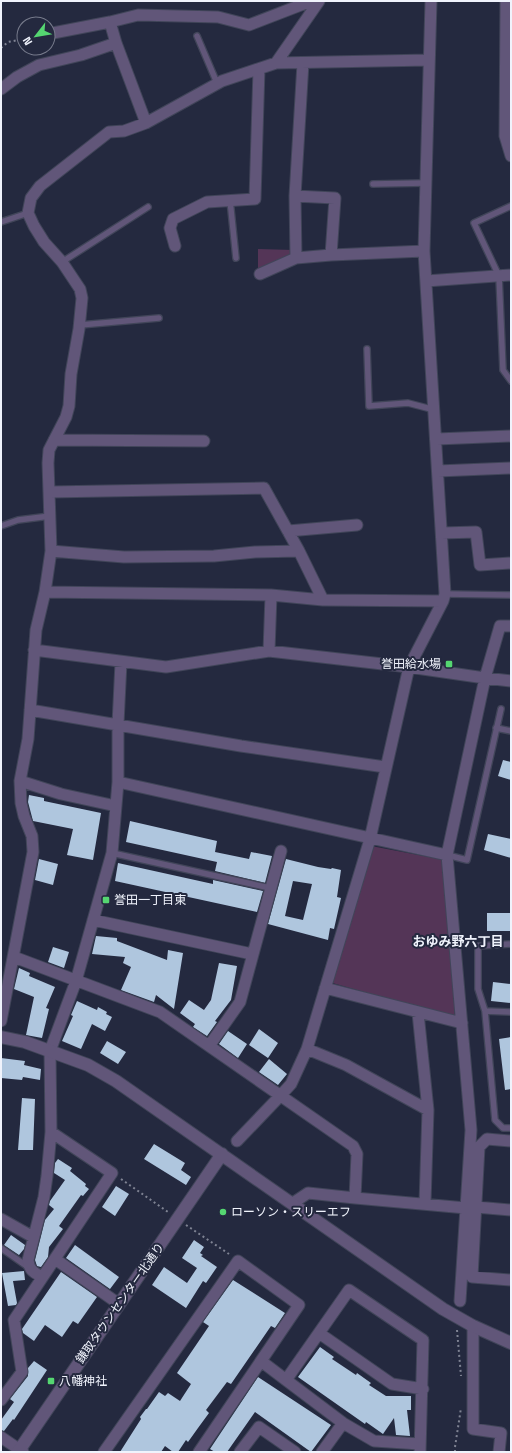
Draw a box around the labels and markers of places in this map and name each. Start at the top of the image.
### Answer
place label: 誉田給水場 [381,656,441,672]
marker: 誉田給水場 [444,659,454,669]
place label: 誉田一丁目東 [114,892,186,908]
marker: 誉田一丁目東 [101,895,111,905]
place label: ローソン・スリーエフ [231,1204,351,1220]
marker: ローソン・スリーエフ [218,1207,228,1217]
place label: 八幡神社 [59,1373,107,1389]
marker: 八幡神社 [46,1376,56,1386]

